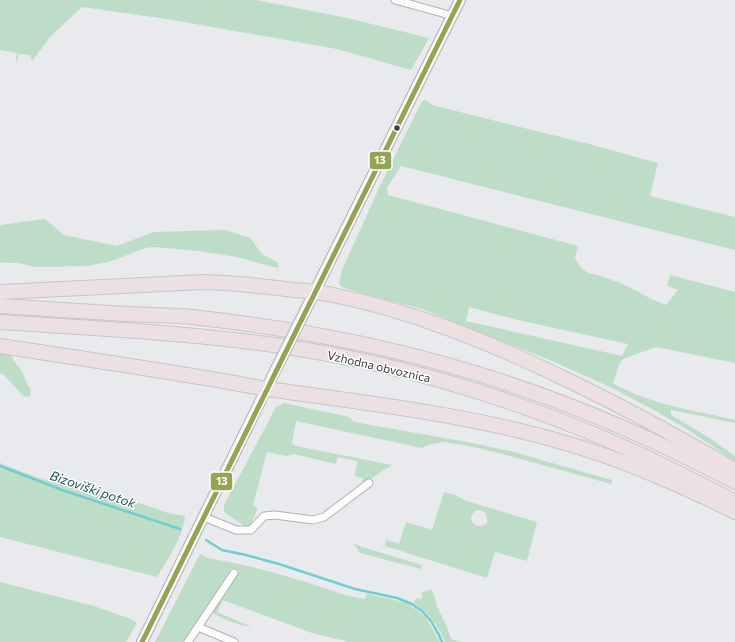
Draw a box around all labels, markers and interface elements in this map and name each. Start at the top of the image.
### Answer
unlabelled marker [392,123,402,133]
line badge: 13 [369,151,392,170]
text: 13 [374,153,386,166]
street label: Vzhodna obvoznica [326,347,432,385]
water label: Bizoviški potok [48,467,139,511]
line badge: 13 [210,472,233,491]
text: 13 [216,474,228,487]

